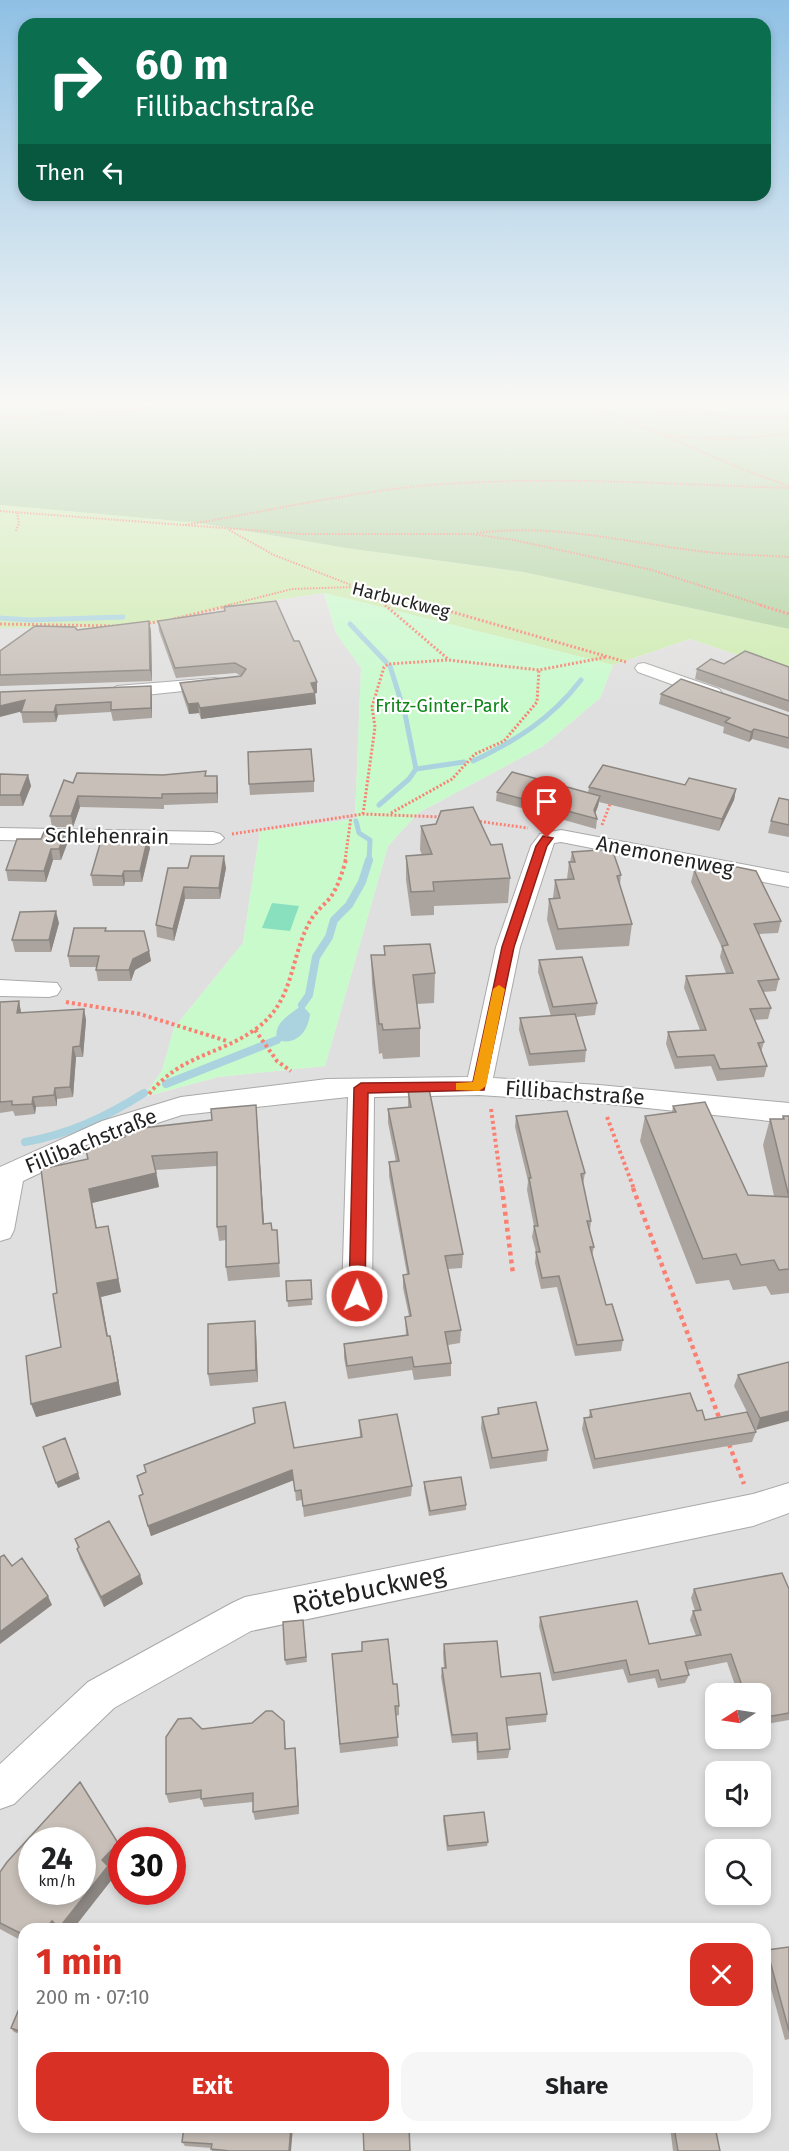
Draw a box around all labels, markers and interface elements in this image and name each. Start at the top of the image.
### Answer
text: 60 m [135,40,229,90]
icon: right [36,42,114,120]
text: Fillibachstraße [135,91,315,123]
icon: left [97,156,130,189]
text: Then [36,159,85,186]
street label: Harbuckweg [350,577,453,623]
park label: Fritz-Ginter-Park [375,695,509,717]
pin [521,776,572,838]
icon: arrive [530,785,563,818]
street label: Schlehenrain [45,822,169,850]
street label: Anemonenweg [594,830,736,882]
street label: Fillibachstraße [504,1075,646,1111]
street label: Fillibachstraße [21,1103,161,1179]
position arrow [325,1264,389,1328]
street label: Rötebuckweg [289,1558,449,1621]
north arrow [705,1683,771,1749]
map controls [705,1683,771,1905]
button: sound [705,1761,771,1827]
speed limit sign: 30 [108,1827,186,1905]
button: search [705,1839,771,1905]
text: 24 [41,1841,73,1877]
text: km/h [38,1872,76,1890]
text: 1 min [36,1940,123,1984]
button: close [690,1943,753,2006]
text: 200 m · 07:10 [36,1985,150,2009]
button: Exit [36,2052,389,2121]
button: Share [401,2052,753,2121]

